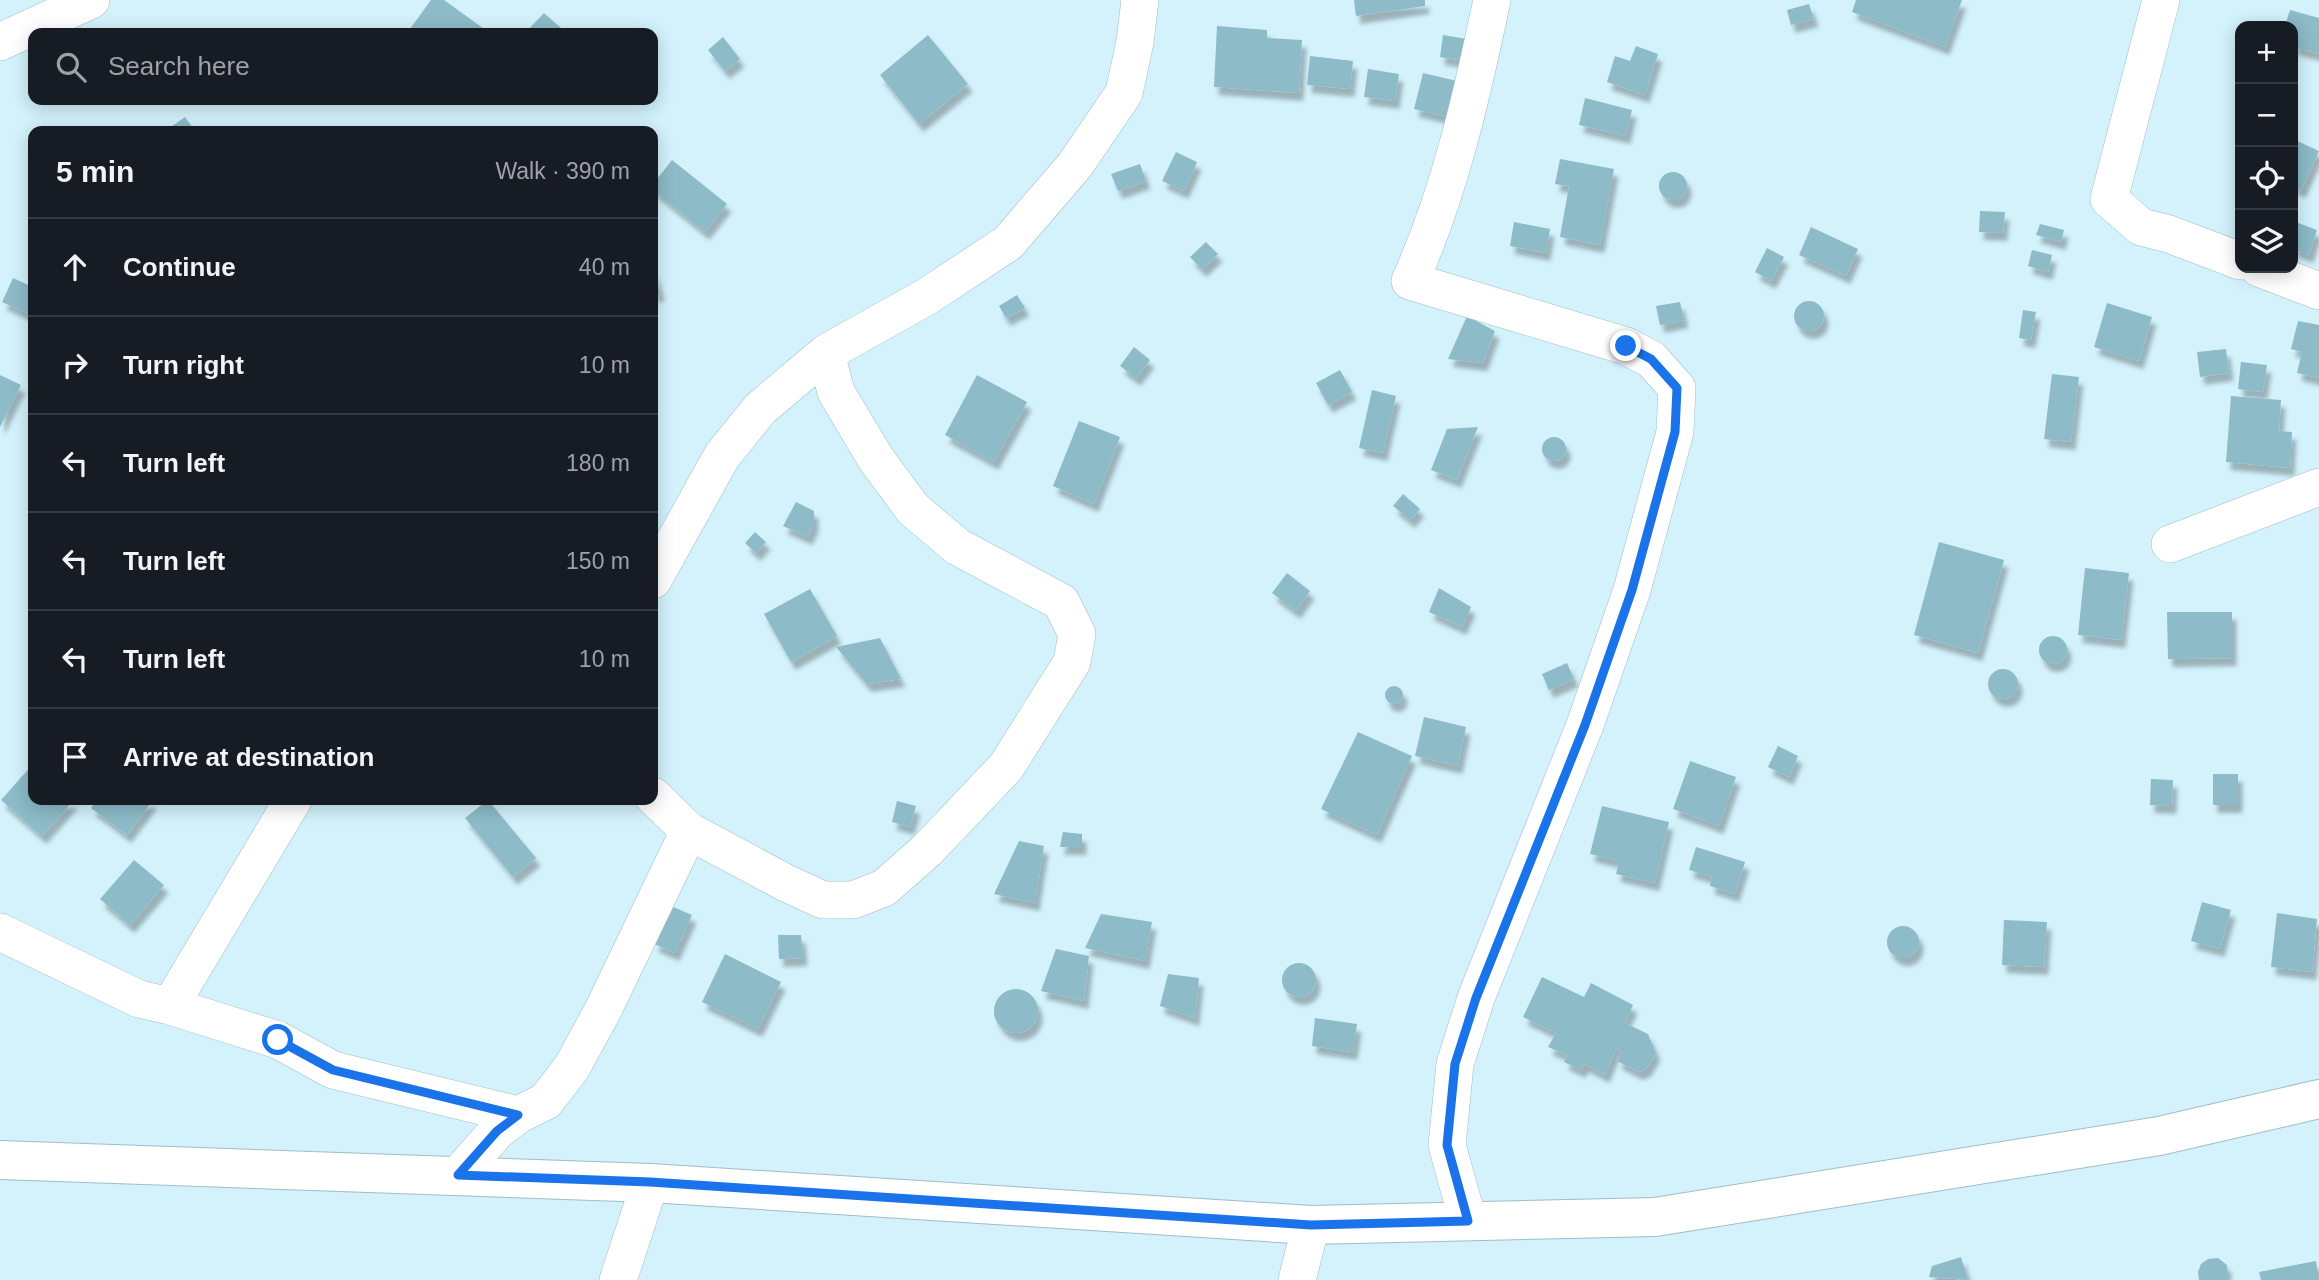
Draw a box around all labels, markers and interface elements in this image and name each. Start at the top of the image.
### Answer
map controls [2235,21,2298,273]
button: + [2235,21,2298,84]
search box [28,28,658,105]
icon: search [52,48,90,86]
text: Search here [108,51,250,81]
button: − [2235,84,2298,147]
button: locate [2235,147,2298,210]
text: 5 min [56,155,134,188]
text: Walk · 390 m [495,158,630,184]
button: layers [2235,210,2298,273]
icon: ahead [56,248,94,286]
text: Continue [123,252,236,282]
text: 40 m [579,254,630,280]
route end [1610,330,1641,361]
icon: right [56,346,94,384]
text: Turn right [123,350,244,380]
text: 10 m [579,352,630,378]
icon: left [56,444,94,482]
text: Turn left [123,448,225,478]
text: 180 m [566,450,630,476]
icon: left [56,542,94,580]
text: Turn left [123,546,225,576]
text: 150 m [566,548,630,574]
icon: left [56,640,94,678]
text: Turn left [123,644,225,674]
text: 10 m [579,646,630,672]
icon: arrive [56,738,94,776]
text: Arrive at destination [123,742,374,772]
route start [262,1024,293,1055]

